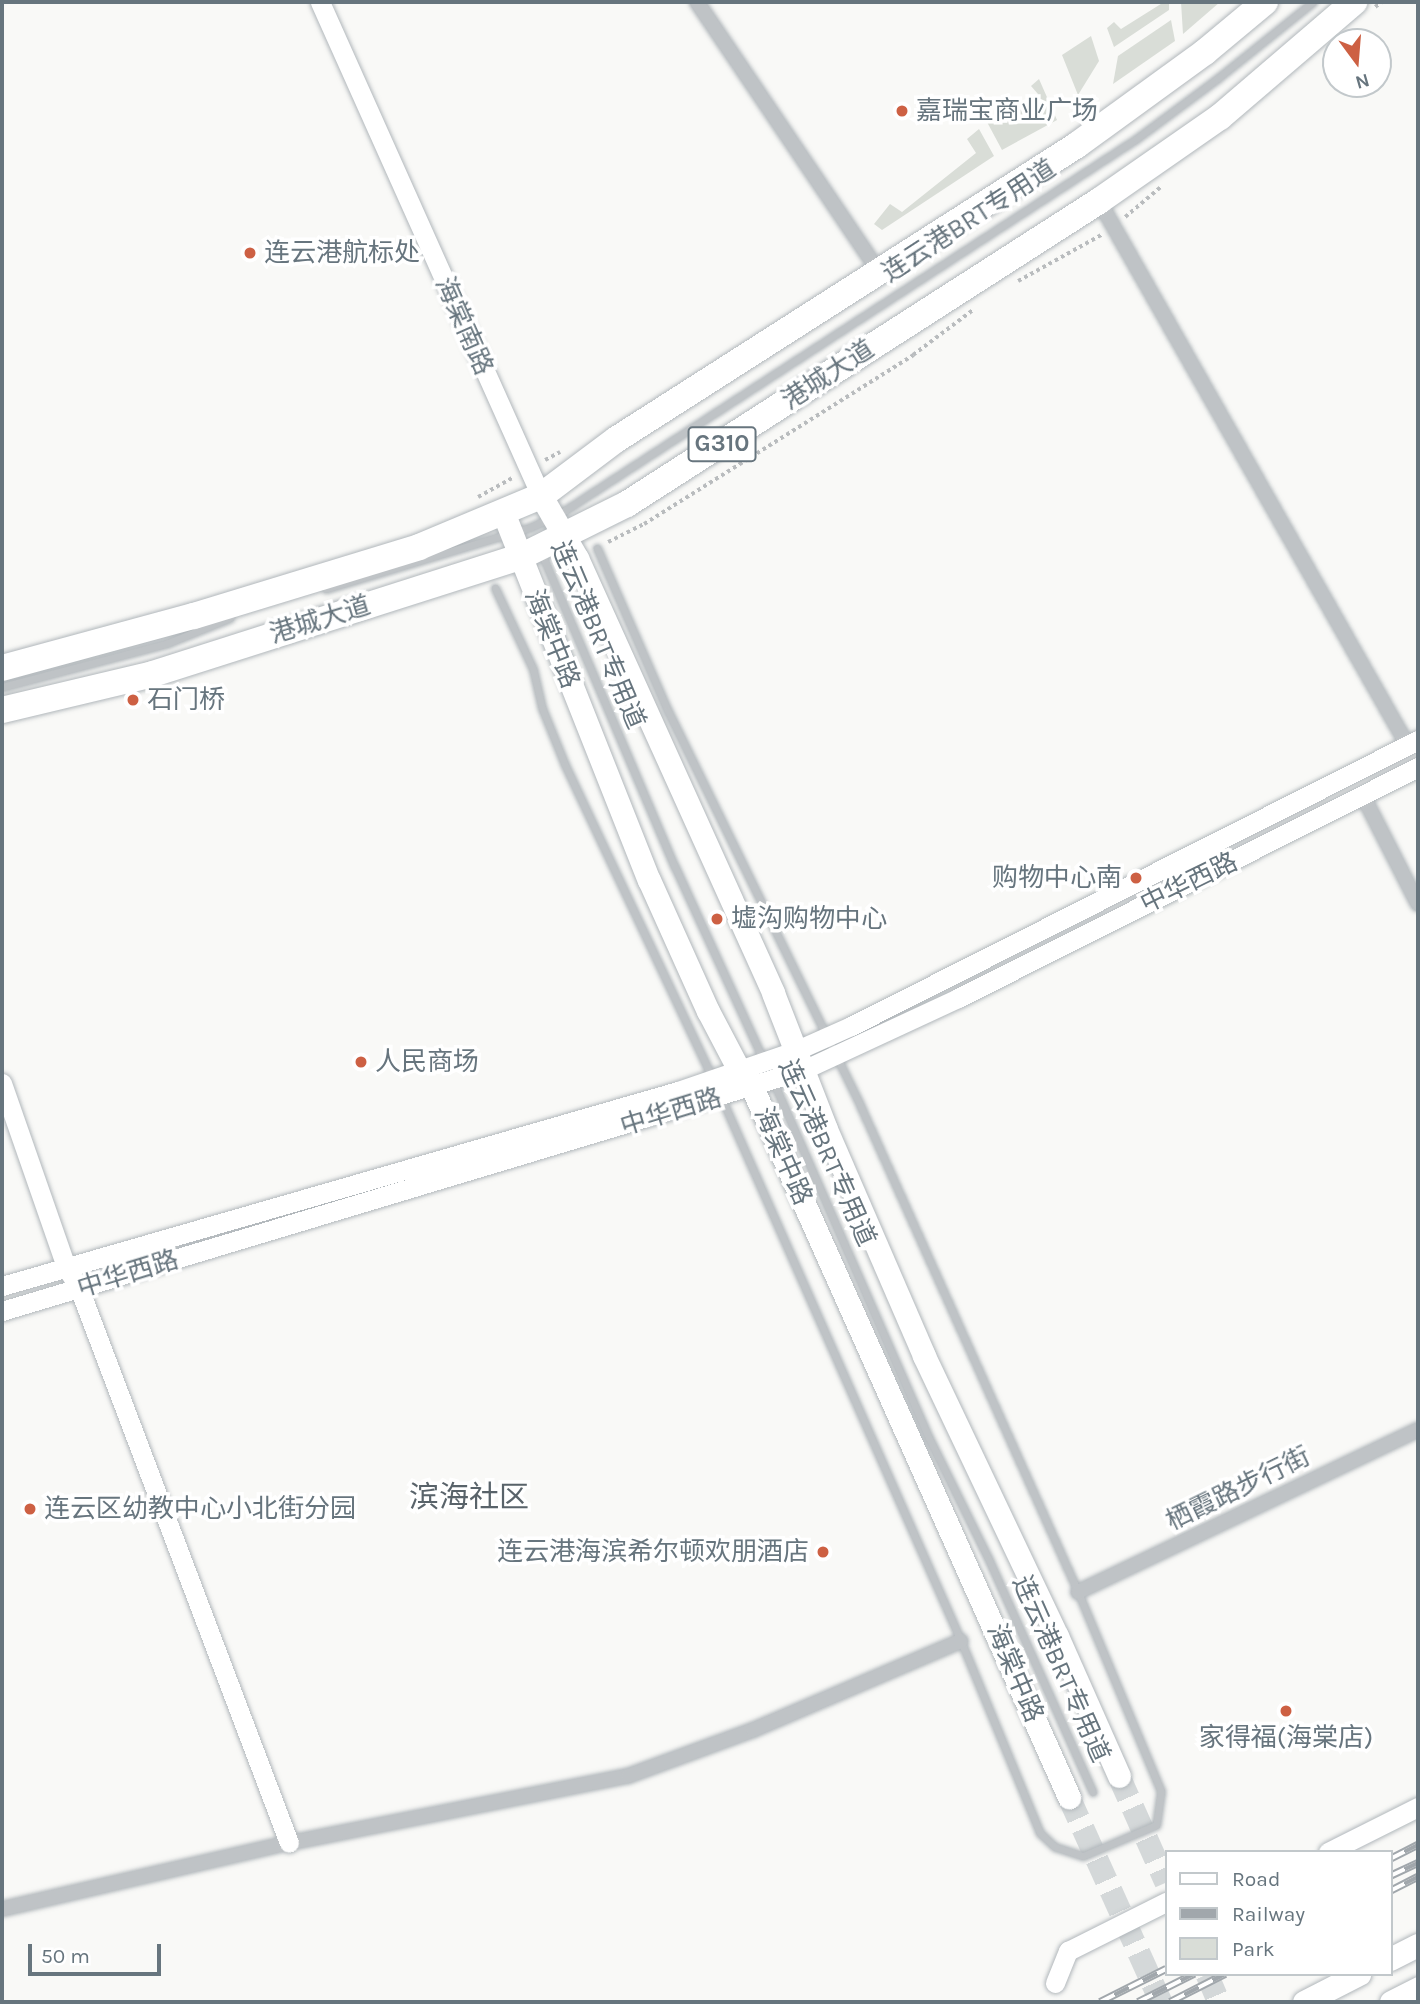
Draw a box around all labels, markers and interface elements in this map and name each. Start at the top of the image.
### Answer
north arrow [1322,28,1392,98]
text: N [1353,69,1372,94]
place label: 嘉瑞宝商业广场 [916,95,1098,127]
marker: 嘉瑞宝商业广场 [894,103,910,119]
street label: 连云港BRT专用道 [876,153,1062,289]
place label: 连云港航标处 [264,237,420,269]
marker: 连云港航标处 [242,245,258,261]
street label: 海棠南路 [429,272,499,380]
street label: 港城大道 [776,334,880,416]
road number: G310 [687,424,757,464]
street label: 连云港BRT专用道 [544,536,652,734]
street label: 海棠中路 [518,585,586,693]
street label: 港城大道 [266,590,374,650]
place label: 石门桥 [147,684,225,716]
marker: 石门桥 [125,692,141,708]
street label: 中华西路 [1135,846,1243,920]
place label: 购物中心南 [992,862,1122,894]
marker: 购物中心南 [1128,870,1144,886]
place label: 墟沟购物中心 [731,903,887,935]
marker: 墟沟购物中心 [709,911,725,927]
place label: 人民商场 [375,1046,479,1078]
marker: 人民商场 [353,1054,369,1070]
street label: 连云港BRT专用道 [772,1055,882,1251]
street label: 中华西路 [617,1082,725,1142]
street label: 海棠中路 [748,1102,818,1210]
street label: 中华西路 [74,1244,182,1304]
street label: 栖霞路步行街 [1161,1441,1315,1537]
district label: 滨海社区 [409,1479,529,1515]
place label: 连云区幼教中心小北街分园 [44,1493,356,1525]
marker: 连云区幼教中心小北街分园 [22,1501,38,1517]
place label: 连云港海滨希尔顿欢朋酒店 [497,1536,809,1568]
marker: 连云港海滨希尔顿欢朋酒店 [815,1544,831,1560]
street label: 连云港BRT专用道 [1006,1571,1116,1767]
street label: 海棠中路 [980,1619,1050,1727]
marker: 家得福(海棠店) [1278,1703,1294,1719]
place label: 家得福(海棠店) [1199,1722,1373,1754]
legend [1164,1850,1392,1976]
text: Road [1232,1867,1280,1891]
text: Railway [1232,1902,1305,1926]
scale bar [32,1930,164,1974]
text: Park [1232,1937,1275,1961]
text: 50 m [41,1944,90,1968]

